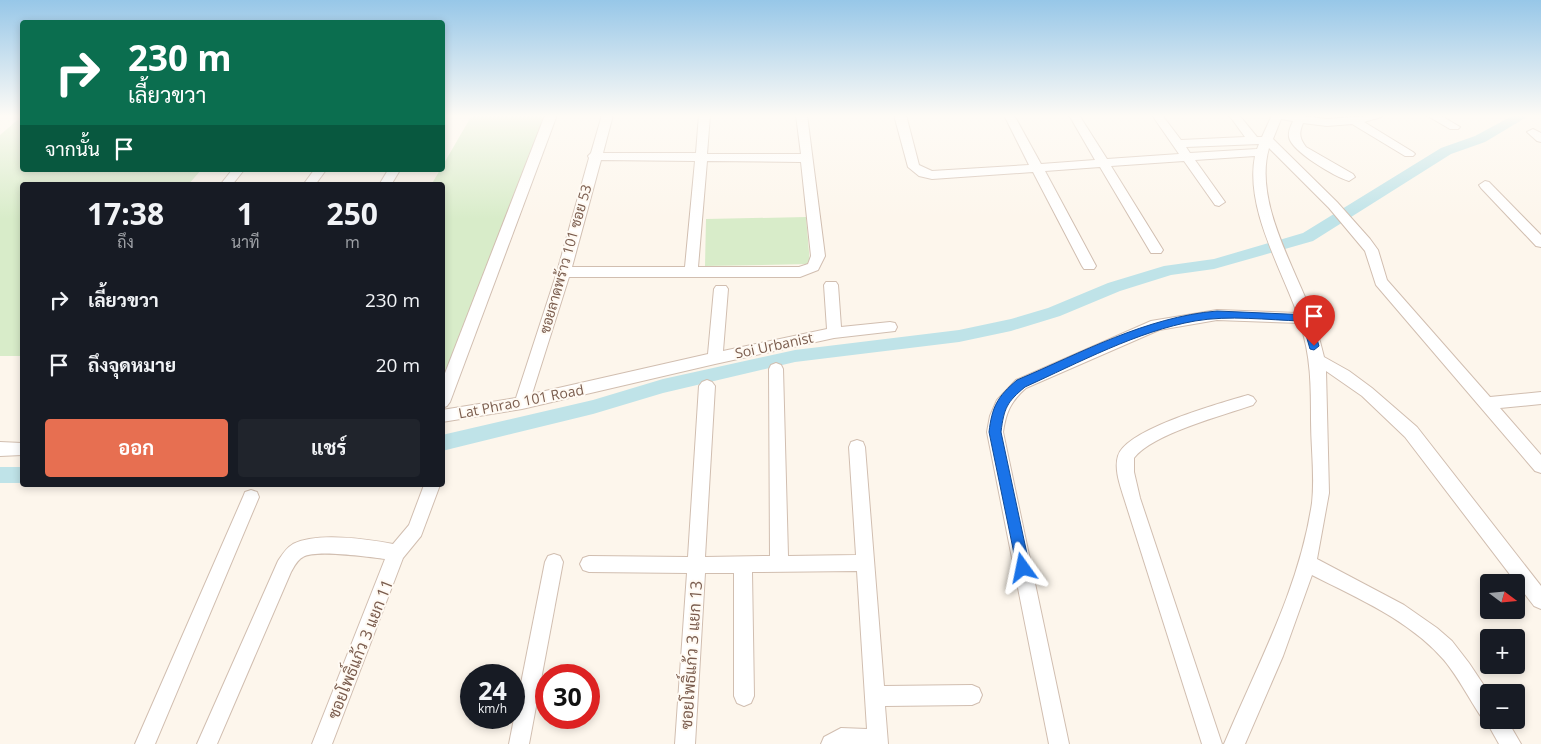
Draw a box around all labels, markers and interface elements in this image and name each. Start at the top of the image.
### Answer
text: 230 m [128,34,232,81]
icon: right [45,40,110,105]
text: เลี้ยวขวา [128,79,206,109]
icon: arrive [110,135,138,163]
text: จากนั้น [45,136,100,162]
street label: ซอยลาดพร้าว 101 ซอย 53 [535,182,595,336]
text: 17:38 [87,193,164,234]
text: 1 [237,193,254,234]
text: 250 [327,193,378,234]
text: ถึง [117,231,134,253]
text: นาที [231,231,260,253]
text: m [345,231,360,253]
icon: right [45,286,73,314]
text: เลี้ยวขวา [88,287,159,313]
text: 230 m [365,287,420,313]
pin [1293,295,1335,346]
icon: arrive [1300,302,1328,330]
street label: Soi Urbanist [733,327,815,363]
icon: arrive [45,351,73,379]
text: ถึงจุดหมาย [88,352,176,378]
text: 20 m [376,352,420,378]
street label: Lat Phrao 101 Road [457,380,585,422]
button: ออก [45,419,228,477]
button: แชร์ [238,419,420,477]
position arrow [996,541,1048,593]
north arrow [1480,574,1525,619]
map controls [1480,574,1525,729]
street label: ซอยโพธิ์แก้ว 3 แยก 11 [319,575,398,722]
street label: ซอยโพธิ์แก้ว 3 แยก 13 [672,580,707,730]
button: + [1480,629,1525,674]
speed limit sign: 30 [535,664,600,729]
text: 24 [478,673,507,707]
button: − [1480,684,1525,729]
text: km/h [478,700,507,717]

